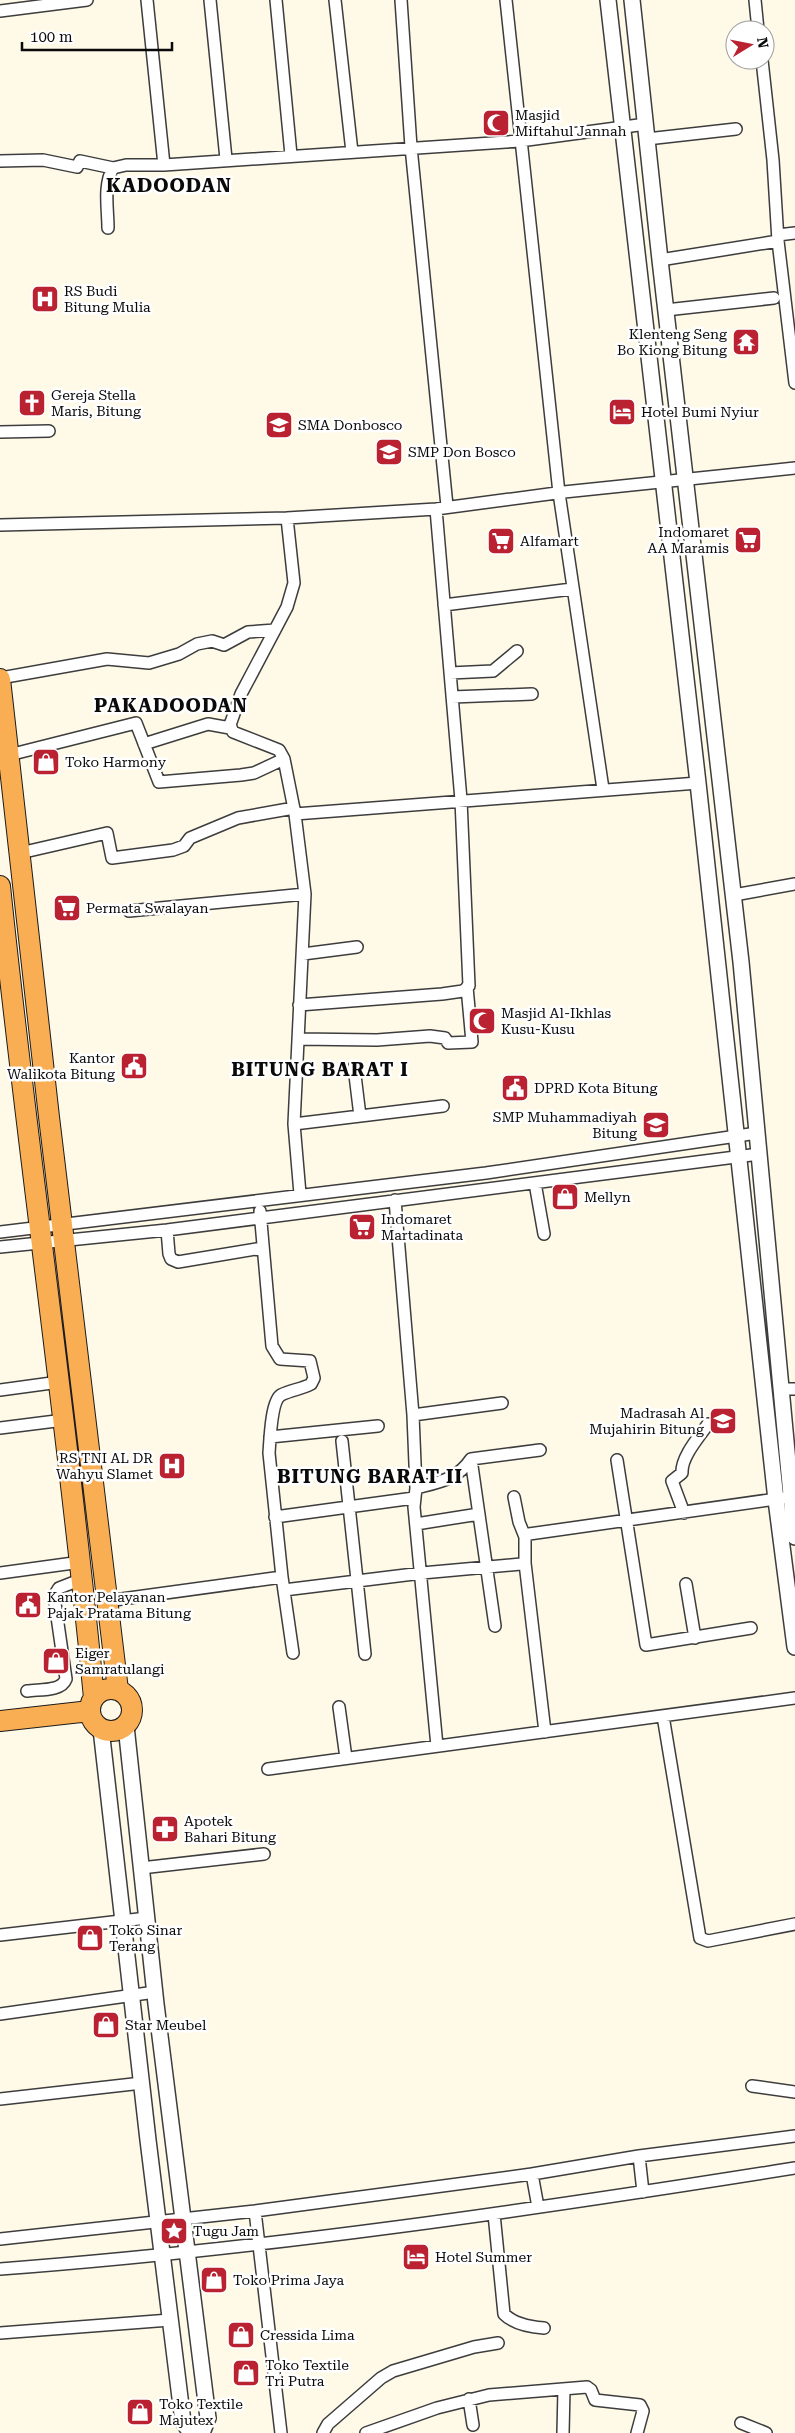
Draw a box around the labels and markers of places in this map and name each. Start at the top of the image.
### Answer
place label: Masjid Miftahul Jannah [515,107,627,139]
mosque icon: Masjid Miftahul Jannah [481,108,511,138]
place label: RS Budi Bitung Mulia [64,283,151,315]
hospital icon: RS Budi Bitung Mulia [30,284,60,314]
place label: Klenteng Seng Bo Kiong Bitung [617,326,727,358]
temple icon: Klenteng Seng Bo Kiong Bitung [731,327,761,357]
place label: Gereja Stella Maris, Bitung [51,387,141,419]
church icon: Gereja Stella Maris, Bitung [17,388,47,418]
hotel icon: Hotel Bumi Nyiur [607,397,637,427]
place label: Hotel Bumi Nyiur [641,404,759,420]
school or university icon: SMA Donbosco [264,410,294,440]
place label: SMA Donbosco [298,417,402,433]
school or university icon: SMP Don Bosco [374,437,404,467]
place label: SMP Don Bosco [408,444,516,460]
place label: Indomaret AA Maramis [648,524,729,556]
supermarket icon: Indomaret AA Maramis [733,525,763,555]
supermarket icon: Alfamart [486,526,516,556]
place label: Alfamart [520,533,579,549]
shop icon: Toko Harmony [31,747,61,777]
place label: Toko Harmony [65,754,167,770]
supermarket icon: Permata Swalayan [52,893,82,923]
place label: Permata Swalayan [86,900,209,916]
place label: Masjid Al-Ikhlas Kusu-Kusu [501,1005,612,1037]
mosque icon: Masjid Al-Ikhlas Kusu-Kusu [467,1006,497,1036]
place label: Kantor Walikota Bitung [7,1050,115,1082]
public building icon: Kantor Walikota Bitung [119,1051,149,1081]
public building icon: DPRD Kota Bitung [500,1073,530,1103]
place label: DPRD Kota Bitung [534,1080,657,1096]
place label: SMP Muhammadiyah Bitung [493,1109,637,1141]
school or university icon: SMP Muhammadiyah Bitung [641,1110,671,1140]
shop icon: Mellyn [550,1182,580,1212]
place label: Mellyn [584,1189,631,1205]
place label: Indomaret Martadinata [381,1211,463,1243]
supermarket icon: Indomaret Martadinata [347,1212,377,1242]
place label: Madrasah Al Mujahirin Bitung [589,1405,705,1437]
school or university icon: Madrasah Al Mujahirin Bitung [708,1406,738,1436]
place label: RS TNI AL DR Wahyu Slamet [56,1450,153,1482]
hospital icon: RS TNI AL DR Wahyu Slamet [157,1451,187,1481]
place label: Kantor Pelayanan Pajak Pratama Bitung [47,1589,191,1621]
public building icon: Kantor Pelayanan Pajak Pratama Bitung [13,1590,43,1620]
place label: Eiger Samratulangi [75,1645,165,1677]
shop icon: Eiger Samratulangi [41,1646,71,1676]
place label: Apotek Bahari Bitung [184,1813,276,1845]
pharmacy icon: Apotek Bahari Bitung [150,1814,180,1844]
place label: Toko Sinar Terang [109,1922,182,1954]
shop icon: Toko Sinar Terang [75,1923,105,1953]
shop icon: Star Meubel [91,2010,121,2040]
place label: Star Meubel [125,2017,207,2033]
place icon: Tugu Jam [159,2216,189,2246]
place label: Tugu Jam [193,2223,259,2239]
hotel icon: Hotel Summer [401,2242,431,2272]
place label: Hotel Summer [435,2249,532,2265]
shop icon: Toko Prima Jaya [199,2265,229,2295]
place label: Toko Prima Jaya [233,2272,345,2288]
shop icon: Cressida Lima [226,2320,256,2350]
place label: Cressida Lima [260,2327,355,2343]
place label: Toko Textile Tri Putra [265,2357,349,2389]
shop icon: Toko Textile Tri Putra [231,2358,261,2388]
place label: Toko Textile Majutex [159,2396,243,2428]
shop icon: Toko Textile Majutex [125,2397,155,2427]

